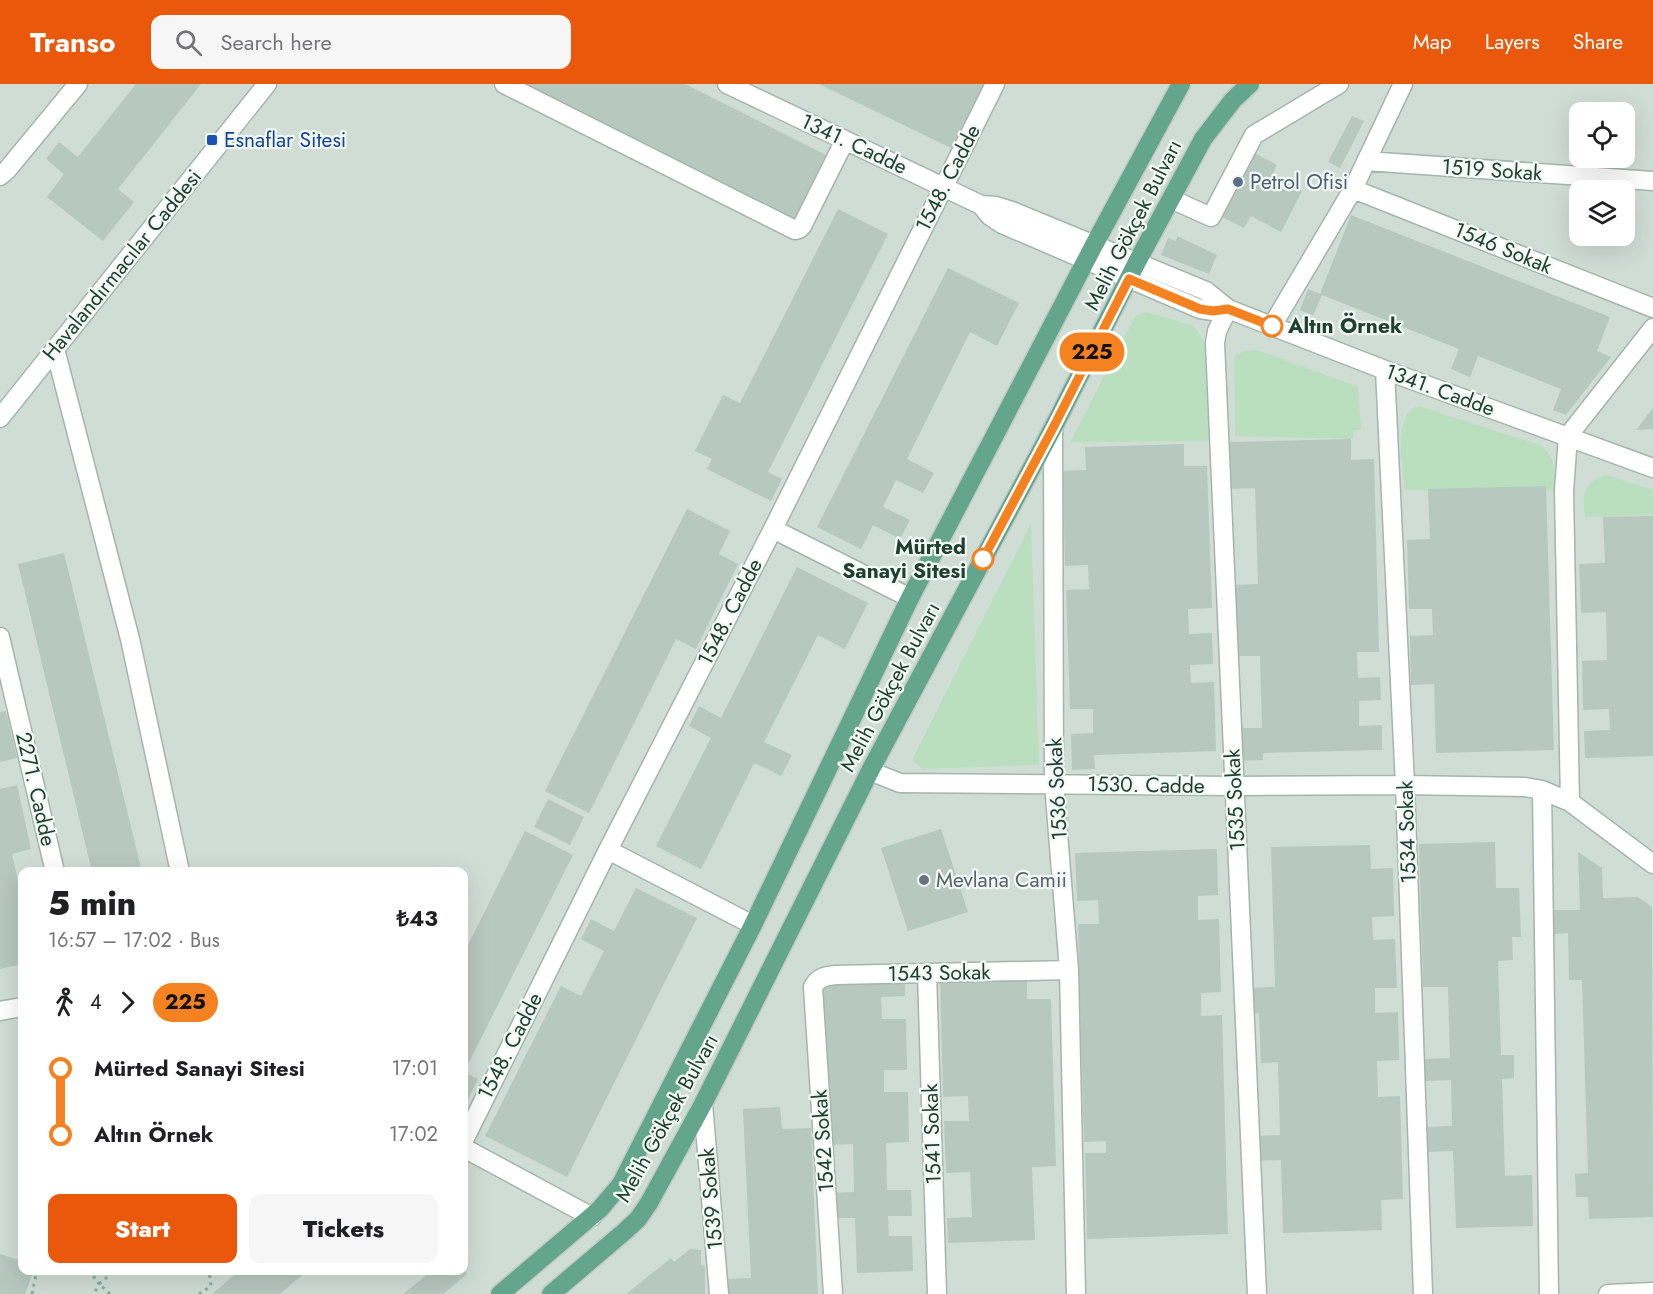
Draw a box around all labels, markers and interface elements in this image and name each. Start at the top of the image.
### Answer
search box [151,15,571,69]
text: Transo [30,22,115,63]
icon: search [172,26,205,59]
text: Search here [220,26,332,58]
text: Map [1413,27,1452,57]
text: Layers [1485,27,1540,57]
text: Share [1573,27,1623,57]
map controls [1569,102,1635,246]
button: locate [1569,102,1635,168]
street label: 1341. Cadde [796,106,912,182]
street label: 1548. Cadde [908,119,988,237]
place label: Esnaflar Sitesi [224,125,346,155]
marker: Esnaflar Sitesi [205,133,219,147]
street label: Melih Gökçek Bulvarı [1077,134,1189,316]
street label: 1519 Sokak [1441,152,1544,189]
street label: Havalandırmacılar Caddesi [35,163,209,367]
place label: Petrol Ofisi [1250,167,1348,197]
marker: Petrol Ofisi [1231,175,1245,189]
button: layers [1569,180,1635,246]
street label: 1546 Sokak [1449,215,1557,282]
place label: Altın Örnek [1287,311,1402,341]
marker: Altın Örnek [1261,315,1283,337]
line badge: 225 [1058,332,1126,372]
text: 225 [1071,337,1113,367]
street label: 1341. Cadde [1381,356,1499,424]
place label: Mürted Sanayi Sitesi [842,532,966,586]
marker: Mürted Sanayi Sitesi [972,548,994,570]
street label: 1548. Cadde [690,553,770,671]
street label: Melih Gökçek Bulvarı [833,597,947,777]
street label: 2271. Cadde [8,729,64,849]
street label: 1536 Sokak [1039,736,1075,841]
street label: 1535 Sokak [1217,747,1253,852]
street label: 1530. Cadde [1087,769,1205,801]
street label: 1534 Sokak [1390,779,1424,884]
place label: Mevlana Camii [936,865,1067,895]
marker: Mevlana Camii [917,873,931,887]
text: 5 min [48,880,136,927]
text: ₺43 [396,902,438,934]
text: 16:57 – 17:02 · Bus [48,926,220,955]
street label: 1543 Sokak [887,957,991,989]
icon: walk [48,986,81,1019]
icon: forward [111,986,144,1019]
text: 225 [165,987,206,1017]
street label: 1548. Cadde [470,987,550,1105]
text: 4 [90,988,102,1017]
street label: Melih Gökçek Bulvarı [608,1028,726,1208]
text: Mürted Sanayi Sitesi [94,1052,305,1084]
text: 17:01 [392,1054,438,1083]
street label: 1541 Sokak [915,1082,949,1185]
street label: 1542 Sokak [804,1088,842,1194]
text: Altın Örnek [94,1118,213,1150]
text: 17:02 [389,1120,438,1149]
street label: 1539 Sokak [692,1146,730,1251]
button: Start [48,1194,237,1263]
button: Tickets [249,1194,438,1263]

